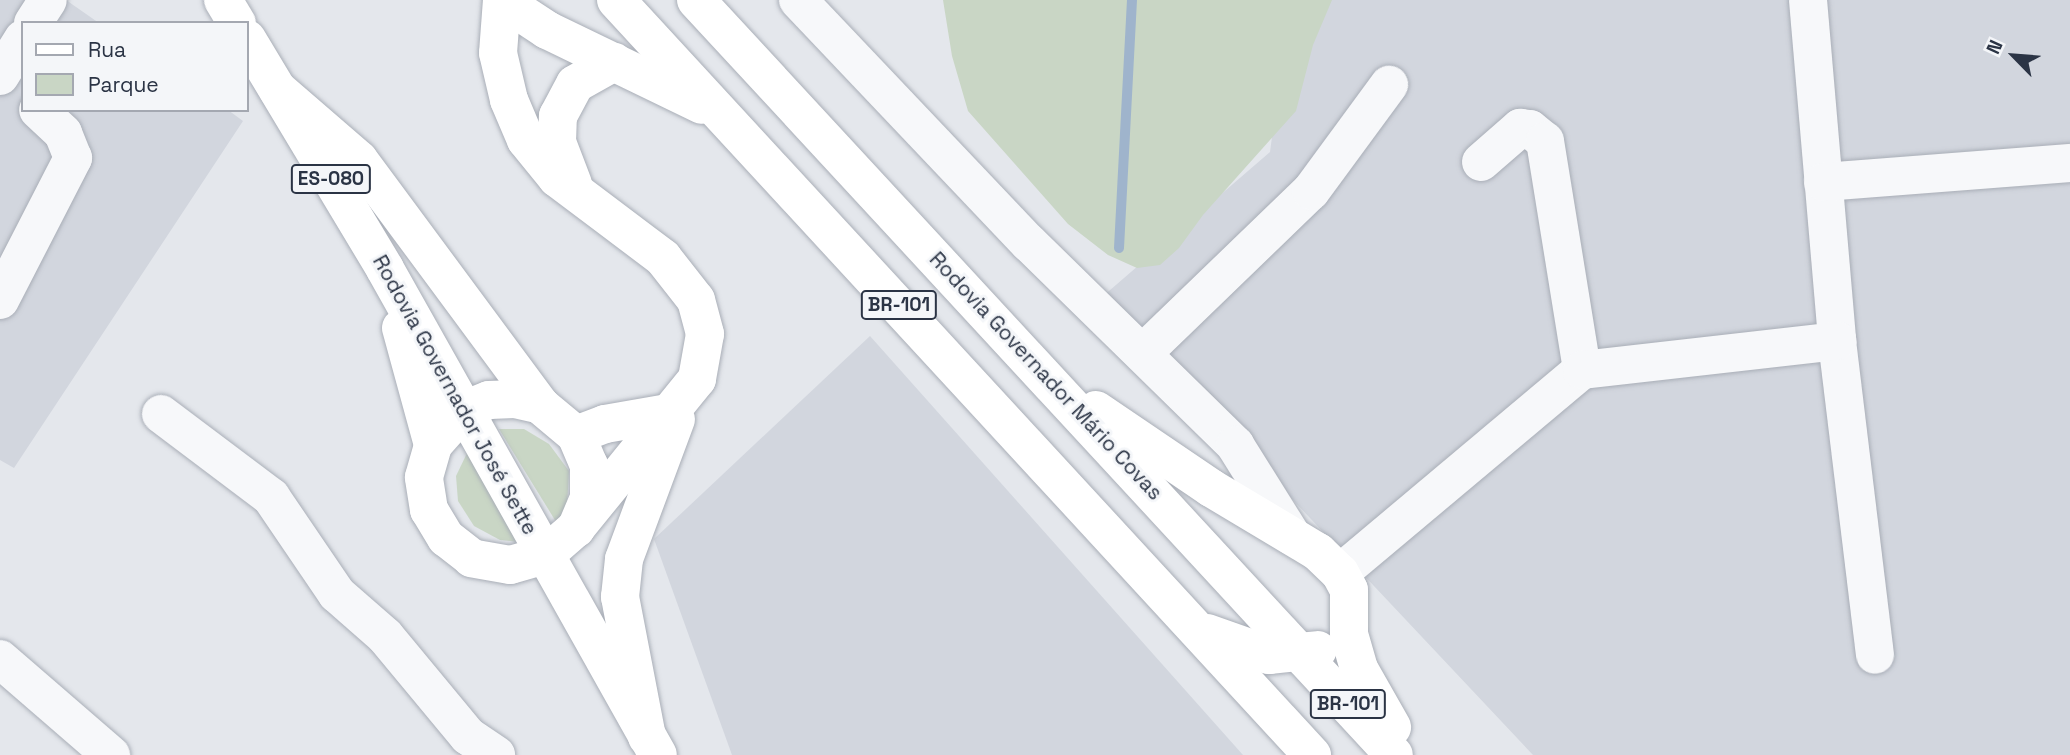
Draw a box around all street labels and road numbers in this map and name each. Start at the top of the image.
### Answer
road number: ES-080 [291,164,371,195]
street label: Rodovia Governador Mário Covas [924,247,1168,505]
street label: Rodovia Governador José Sette [367,251,543,539]
road number: BR-101 [860,290,937,320]
road number: BR-101 [1310,688,1386,720]

